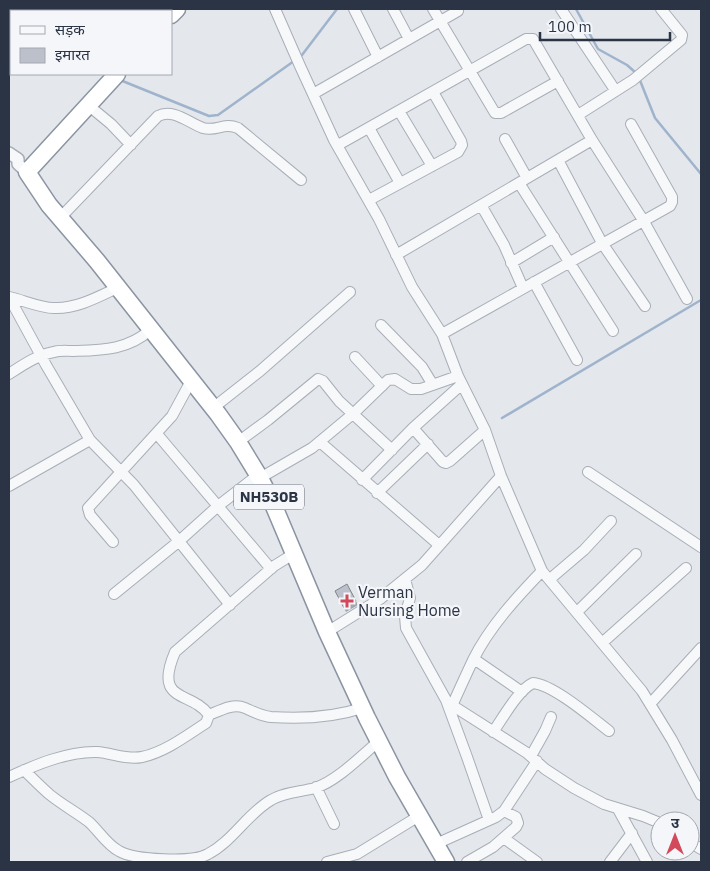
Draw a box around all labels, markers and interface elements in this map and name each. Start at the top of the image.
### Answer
legend [10,10,172,75]
scale bar [540,10,670,42]
text: 100 m [548,17,592,36]
text: सड़क [55,20,85,39]
text: इमारत [55,45,90,64]
road number: NH530B [234,484,304,510]
place label: Verman Nursing Home [358,582,461,620]
marker: Verman Nursing Home [340,594,354,608]
north arrow [650,811,700,861]
text: उ [671,814,680,832]

